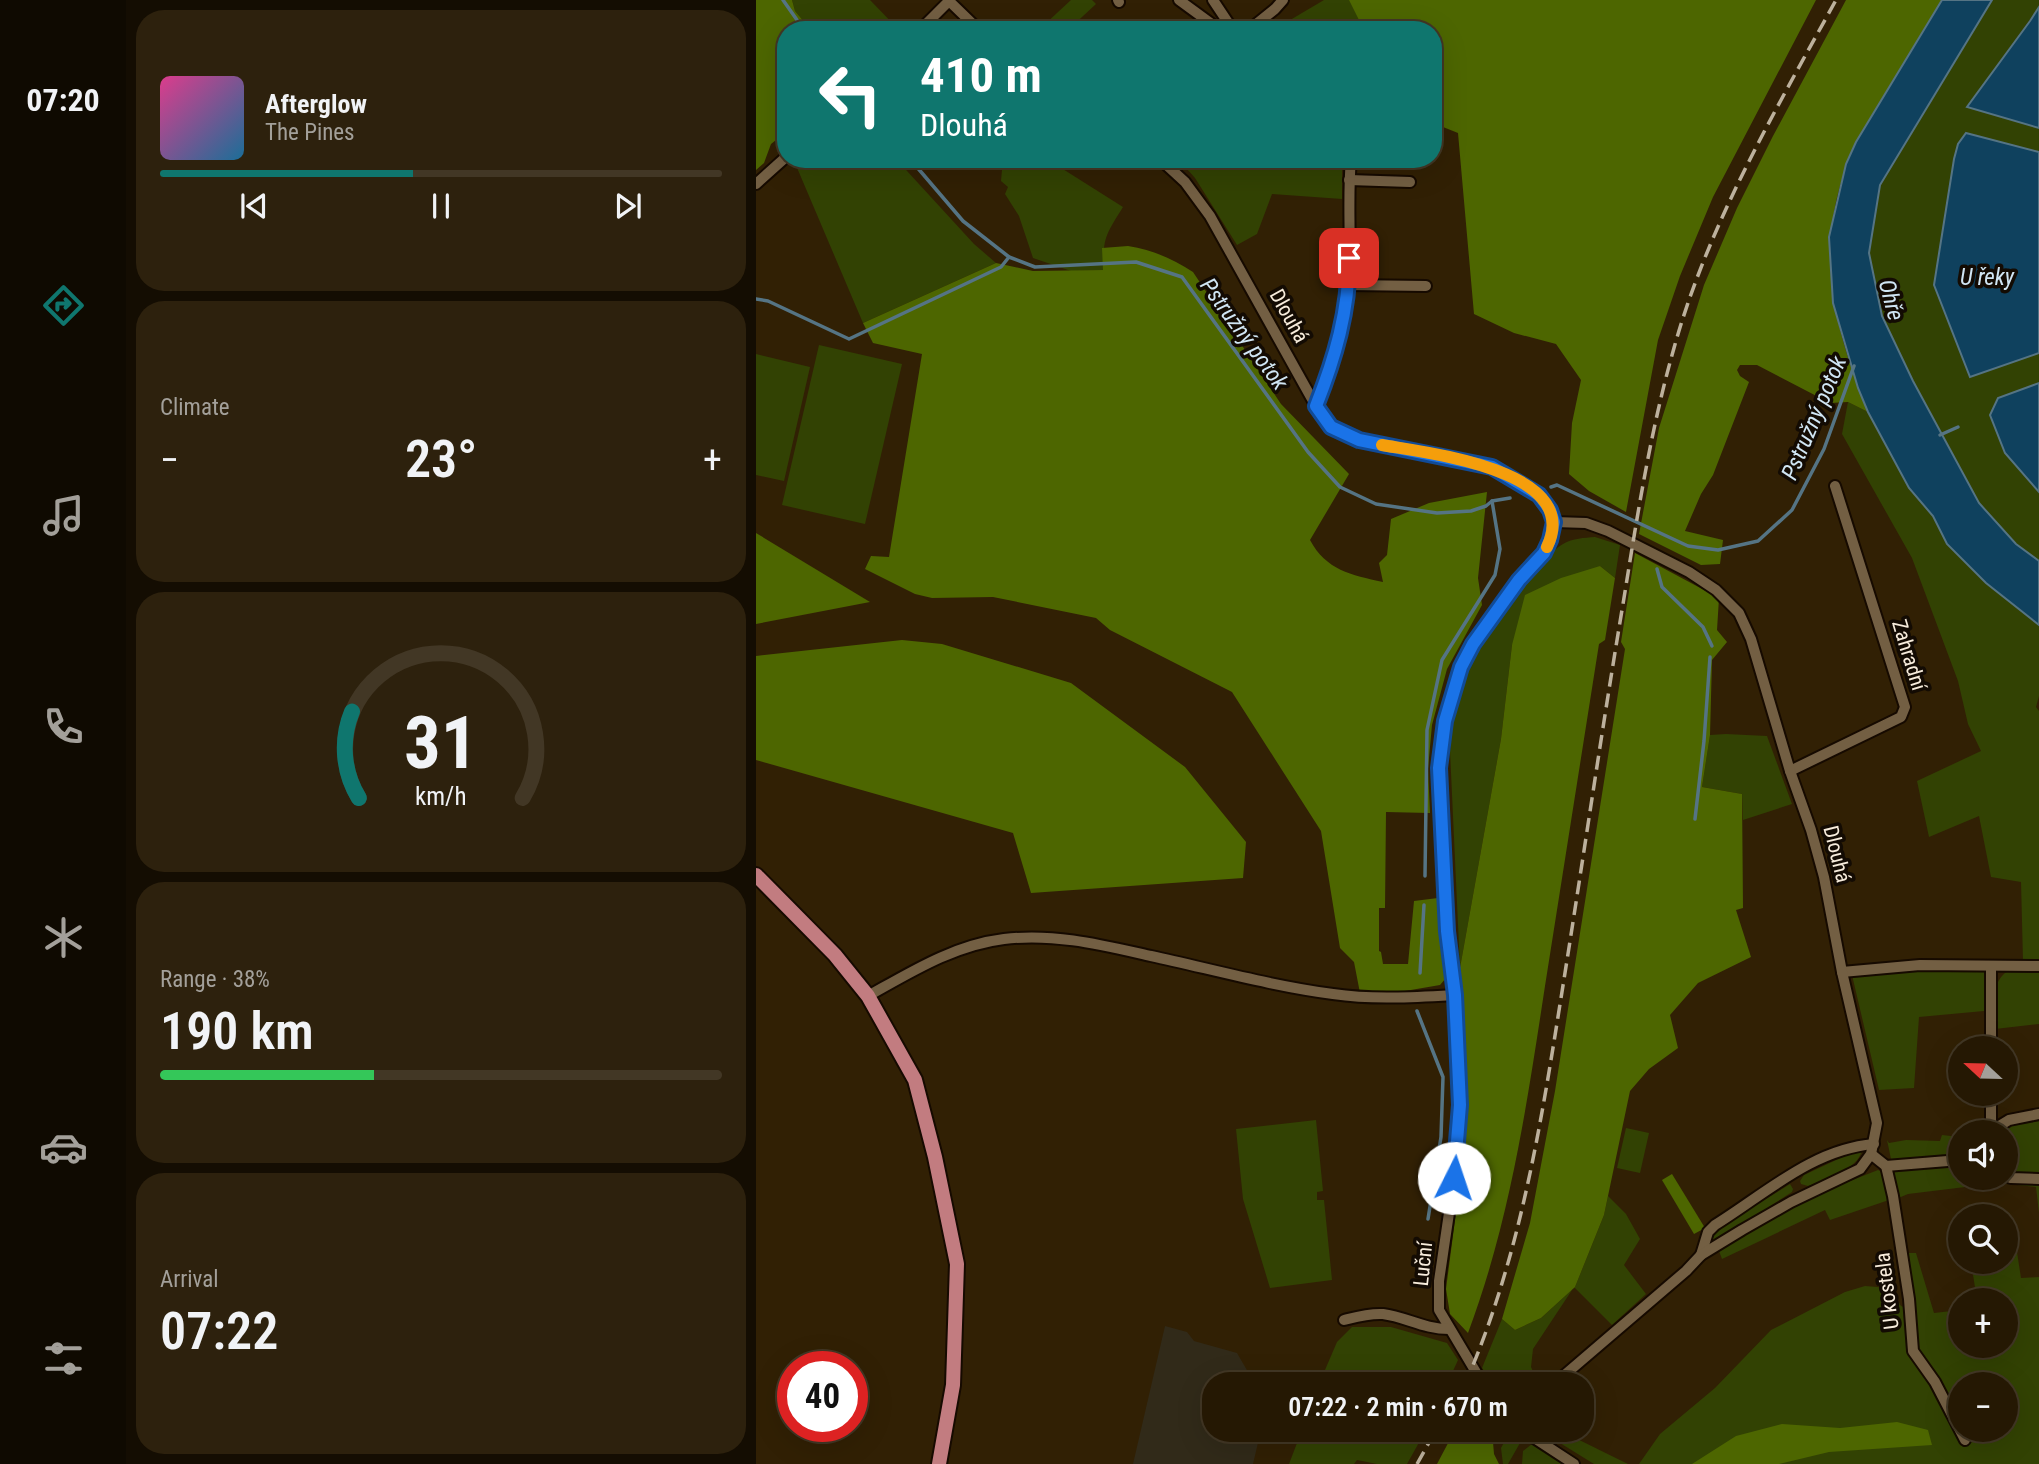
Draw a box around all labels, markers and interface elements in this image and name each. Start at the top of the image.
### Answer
text: 410 m [920,47,1042,104]
icon: left [805,49,896,140]
text: 07:20 [26,81,100,119]
text: Afterglow [265,89,367,119]
text: Dlouhá [920,106,1008,144]
text: The Pines [265,119,355,146]
icon: previous [235,187,273,225]
icon: pause [422,187,460,225]
icon: next [609,187,647,225]
pin [1319,228,1379,288]
icon: arrive [1330,239,1368,277]
water label: U řeky [1960,264,2015,291]
water label: Pstružný potok [1194,273,1294,396]
water label: Ohře [1873,277,1909,323]
icon: directions [39,281,88,330]
street label: Dlouhá [1265,285,1313,347]
water label: Pstružný potok [1776,351,1853,484]
text: Climate [160,394,230,421]
text: 23° [405,429,477,490]
text: − [160,438,179,482]
text: + [703,438,722,482]
icon: music [39,491,88,540]
street label: Zahradní [1887,617,1931,694]
text: 31 [404,700,478,786]
icon: phone [39,702,88,751]
text: km/h [415,782,467,811]
street label: Dlouhá [1818,823,1856,885]
icon: climate [39,913,88,962]
text: Range · 38% [160,966,270,993]
text: 190 km [160,1001,314,1062]
north arrow [1948,1036,2018,1106]
map controls [1948,1036,2018,1442]
button: sound [1948,1120,2018,1190]
icon: car [39,1123,88,1172]
position arrow [1417,1141,1491,1215]
button: search [1948,1204,2018,1274]
street label: Luční [1409,1240,1437,1287]
street label: U kostela [1870,1251,1904,1331]
text: Arrival [160,1266,219,1293]
button: + [1948,1288,2018,1358]
text: 07:22 [160,1301,278,1362]
icon: filters [39,1334,88,1383]
speed limit sign: 40 [777,1351,868,1442]
button: − [1948,1372,2018,1442]
text: 07:22 · 2 min · 670 m [1288,1392,1508,1422]

